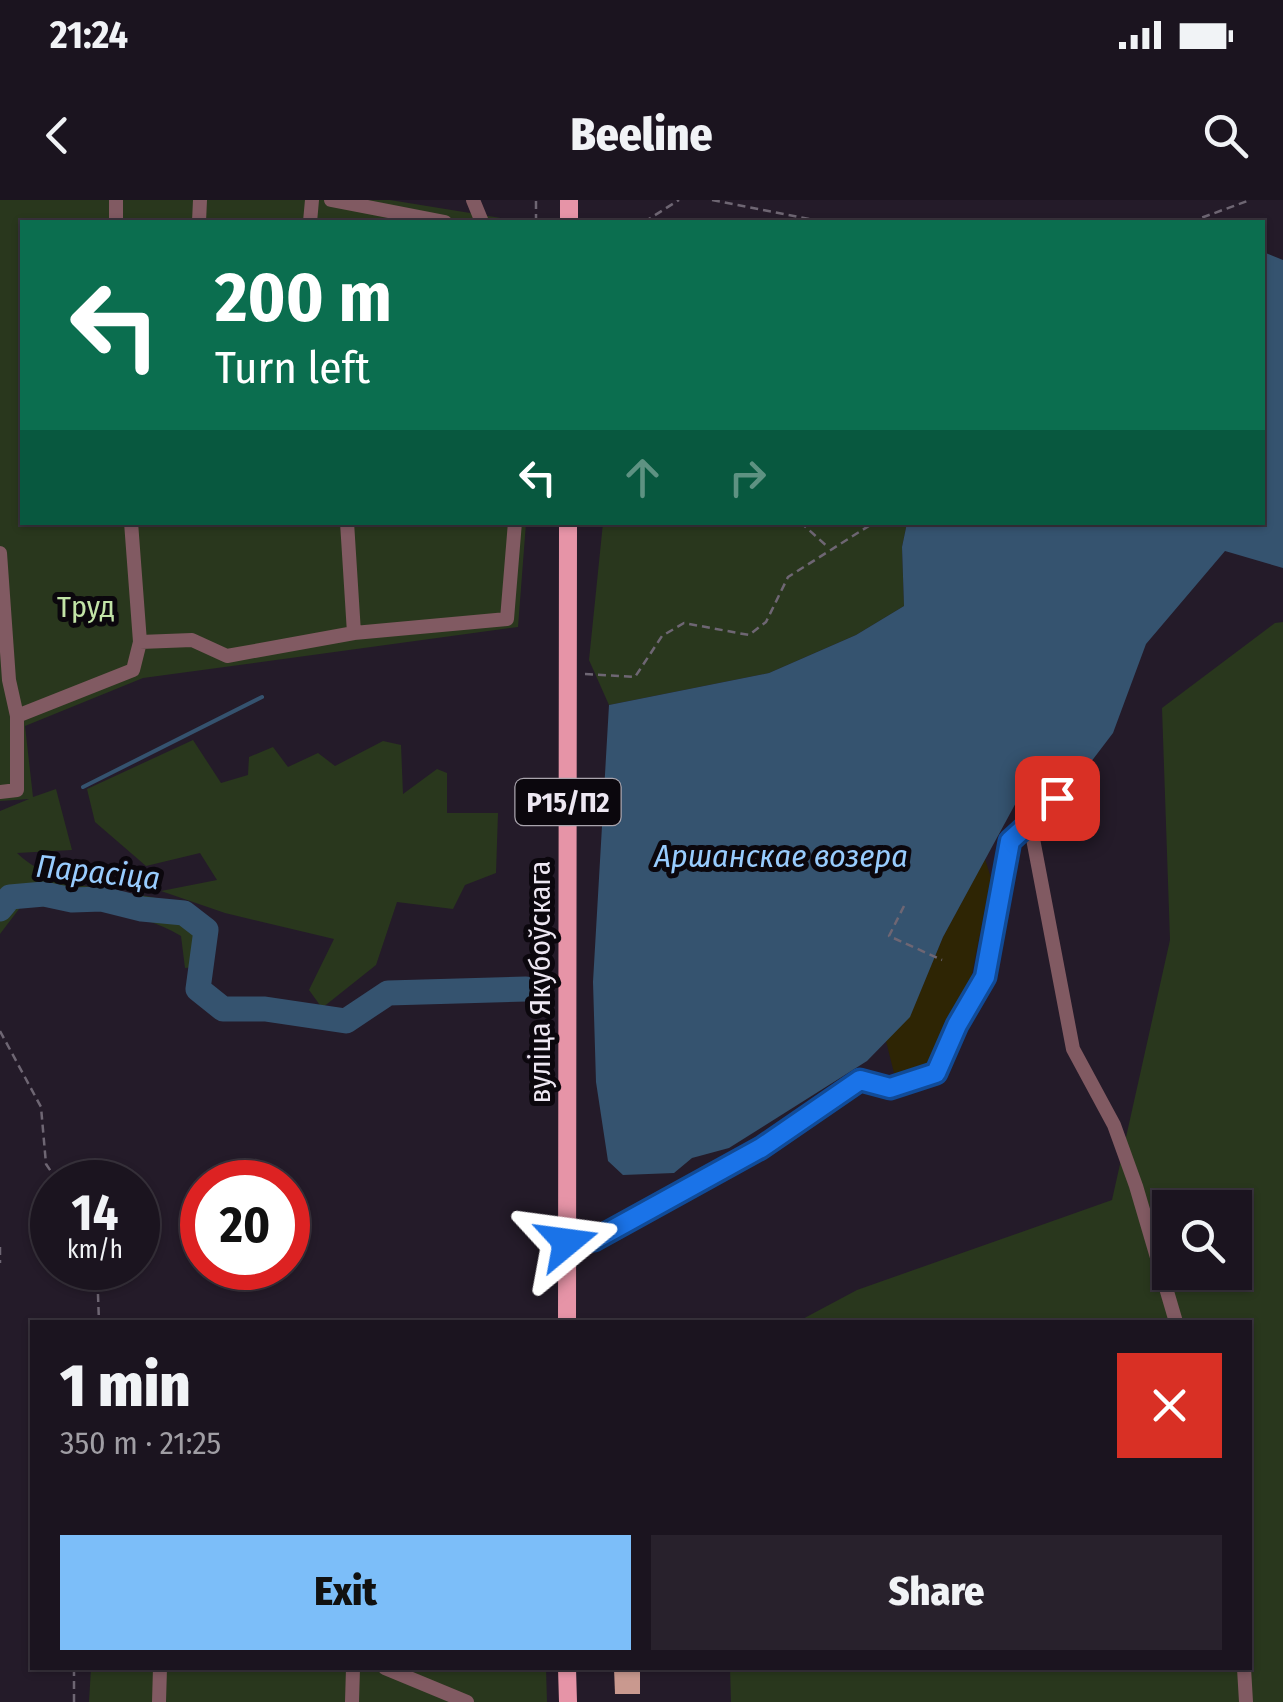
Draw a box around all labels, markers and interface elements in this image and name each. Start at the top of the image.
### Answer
text: 21:24 [50,12,128,58]
icon: back [30,108,85,163]
text: Beeline [571,108,712,162]
icon: search [1198,108,1253,163]
text: 200 m [215,256,392,340]
icon: left [50,260,180,390]
text: Turn left [215,341,370,395]
icon: left [510,450,565,505]
icon: ahead [615,450,670,505]
icon: right [720,450,775,505]
park label: Труд [57,589,115,625]
pin [1015,756,1100,841]
icon: arrive [1030,771,1085,826]
road number: Р15/П2 [516,779,620,825]
water label: Аршанскае возера [653,837,908,875]
water label: Парасіца [34,847,162,897]
street label: вуліца Якубоўскага [522,860,558,1104]
speed limit sign: 20 [180,1160,310,1290]
text: 14 [72,1183,118,1243]
position arrow [515,1190,619,1294]
map controls [1152,1190,1252,1290]
button: search [1152,1190,1252,1290]
text: km/h [67,1235,123,1265]
text: 1 min [60,1350,191,1422]
button: close [1117,1353,1222,1458]
text: 350 m · 21:25 [60,1424,221,1462]
button: Exit [60,1535,631,1650]
button: Share [651,1535,1222,1650]

